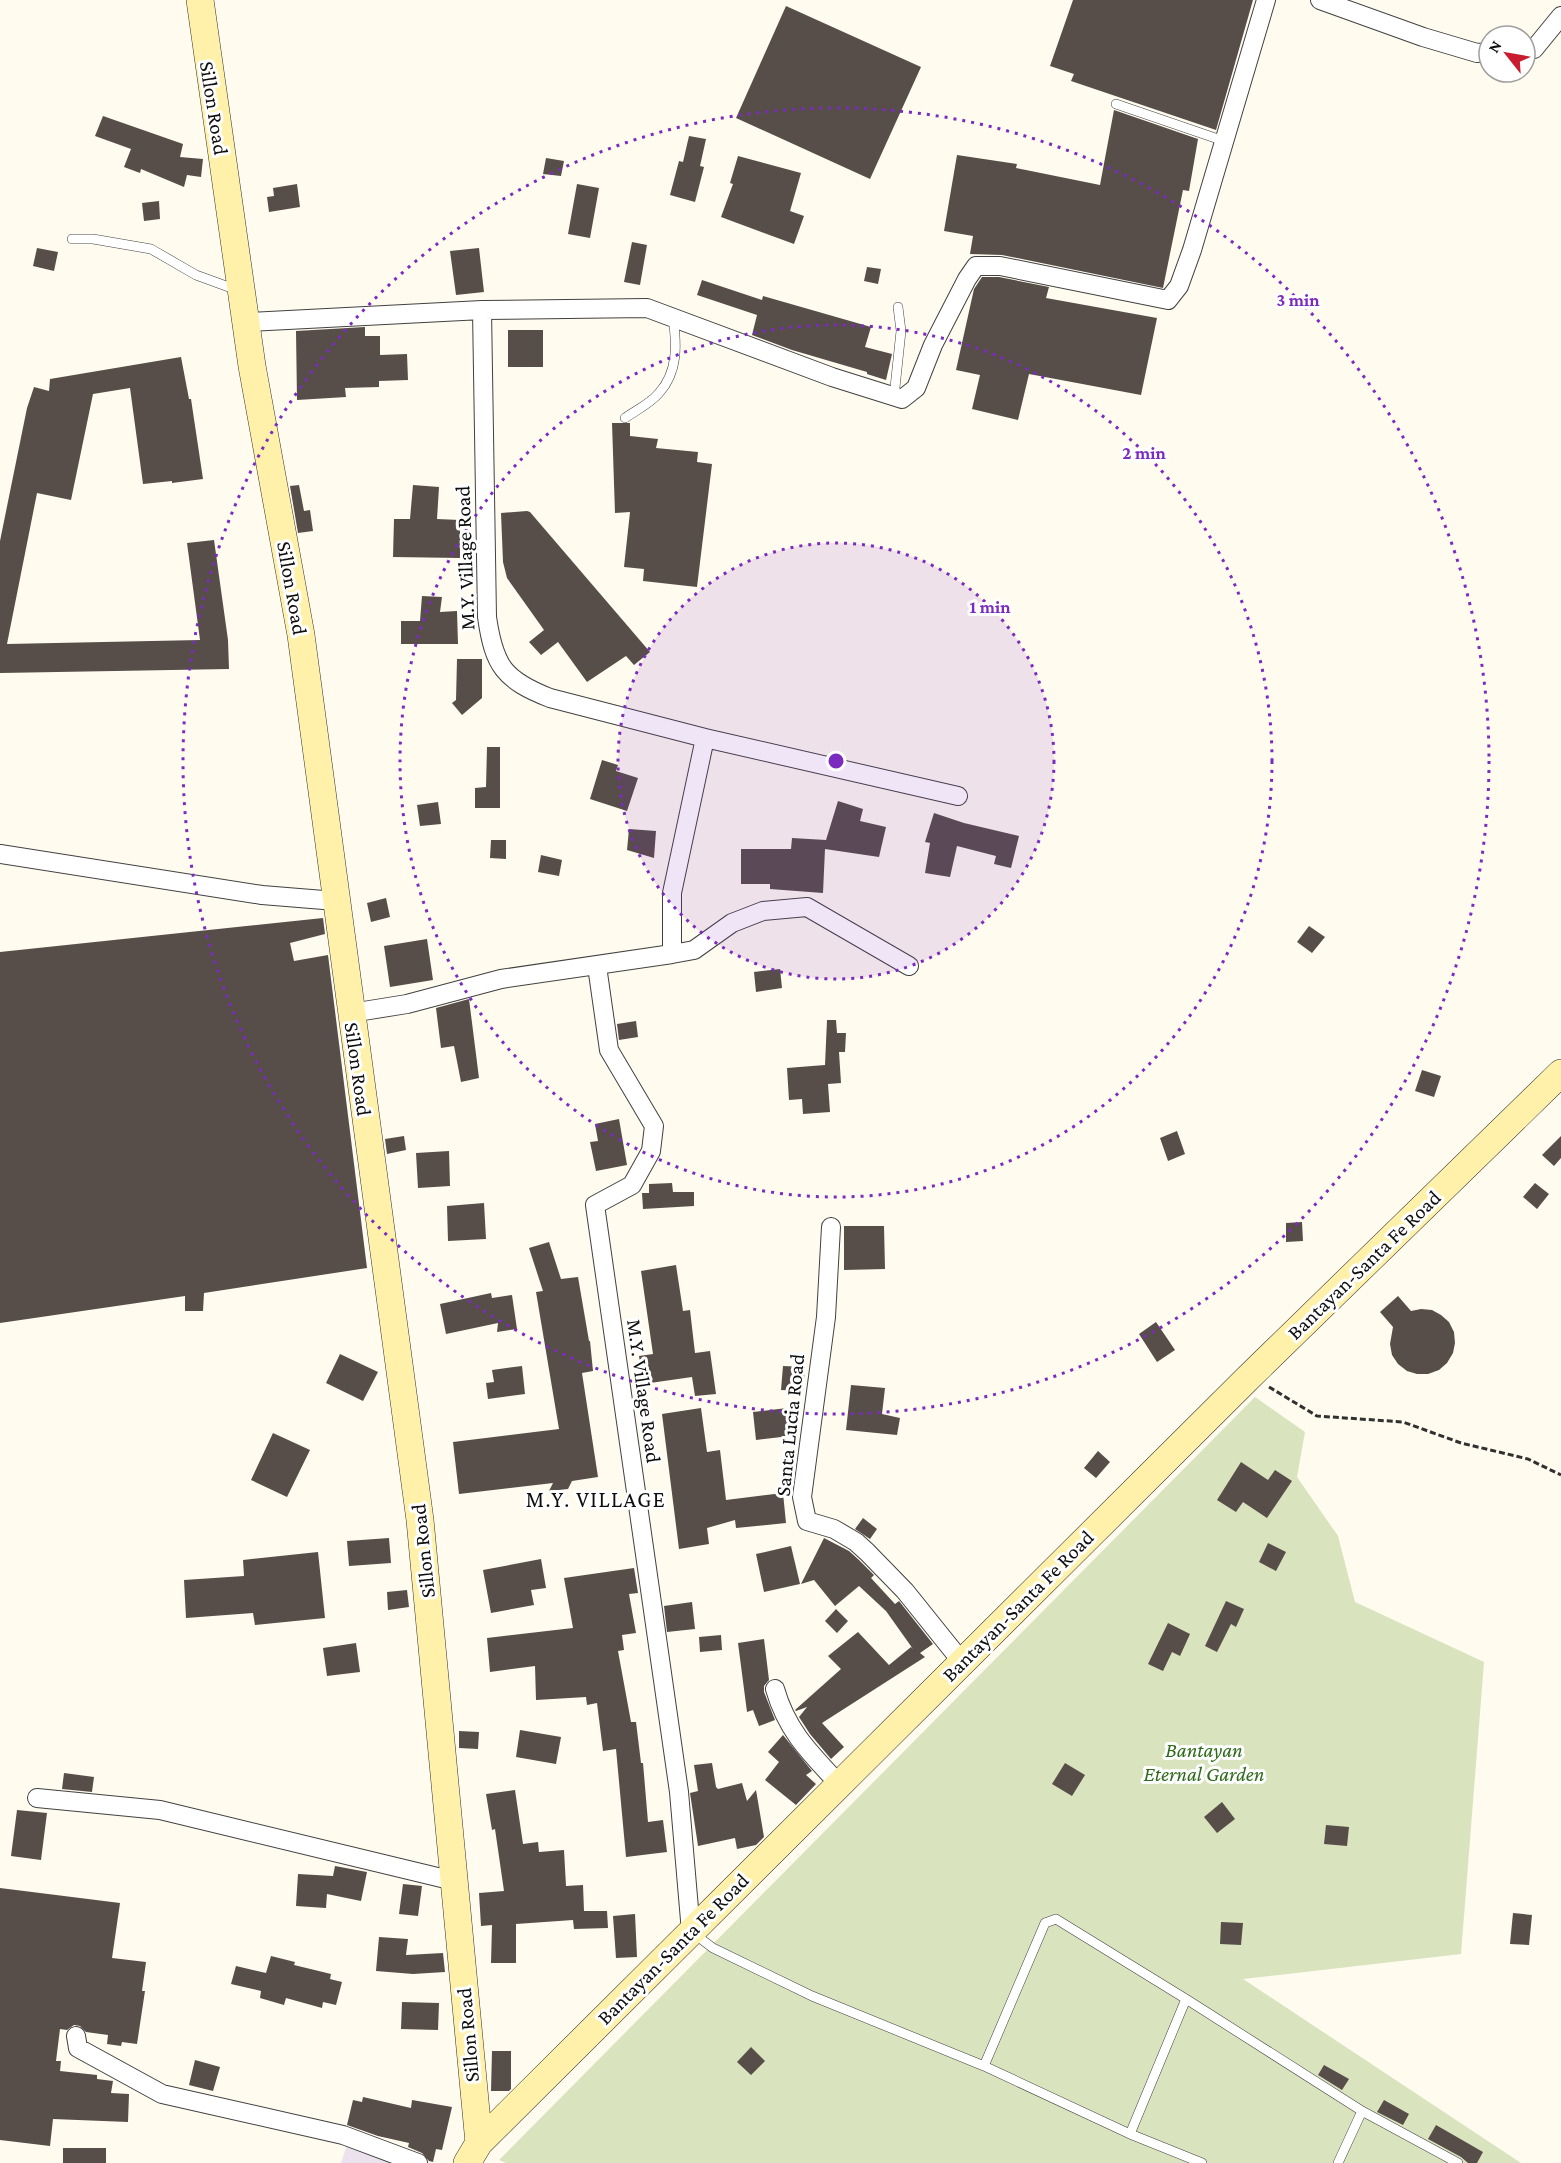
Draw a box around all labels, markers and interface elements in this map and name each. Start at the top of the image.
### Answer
north arrow [1477,24,1537,84]
text: N [1484,37,1505,56]
street label: Sillon Road [195,59,233,157]
text: 3 min [1276,290,1320,310]
text: 2 min [1122,443,1166,463]
street label: M.Y. Village Road [450,485,480,631]
street label: Sillon Road [272,539,312,637]
text: 1 min [970,597,1011,617]
centre of rings [826,751,846,771]
street label: Sillon Road [340,1021,376,1117]
street label: Bantayan-Santa Fe Road [1282,1185,1446,1345]
street label: M.Y. Village Road [622,1318,666,1464]
street label: Santa Lucia Road [771,1353,809,1497]
district label: M.Y. VILLAGE [526,1487,666,1512]
street label: Sillon Road [406,1503,440,1599]
street label: Bantayan-Santa Fe Road [937,1525,1099,1687]
park label: Bantayan Eternal Garden [1144,1738,1264,1786]
street label: Bantayan-Santa Fe Road [592,1868,754,2030]
street label: Sillon Road [452,1987,484,2083]

